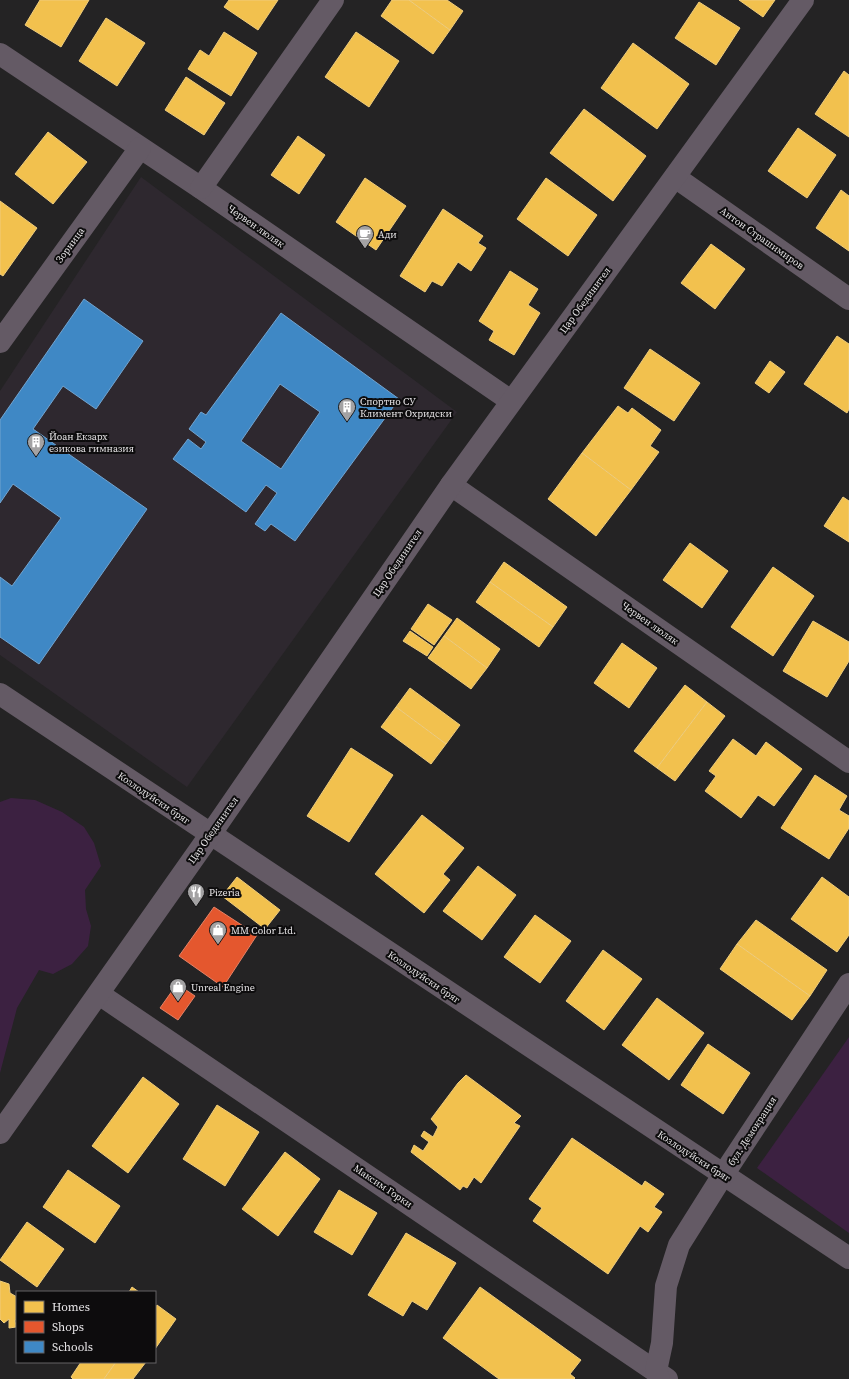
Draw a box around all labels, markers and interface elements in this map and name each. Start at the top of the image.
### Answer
street label: Червен люляк [225,202,287,251]
street label: Антон Страшимиров [717,204,807,272]
street label: Зорница [53,224,88,265]
cafe icon: Ади [355,224,375,249]
place label: Ади [378,228,397,241]
street label: Цар Обединител [557,264,614,336]
place label: Спортно СУ Климент Охридски [360,395,452,420]
building icon: Спортно СУ Климент Охридски [337,397,357,422]
place label: Йоан Екзарх езикова гимназия [49,430,134,455]
building icon: Йоан Екзарх езикова гимназия [26,432,46,457]
street label: Цар Обединител [370,527,425,599]
street label: Червен люляк [619,599,681,648]
street label: Козлодуйски бряг [115,769,193,827]
street label: Цар Обединител [185,794,241,866]
restaurant icon: Pizeria [186,882,206,907]
place label: Pizeria [209,886,241,899]
shop icon: MM Color Ltd. [208,920,228,945]
place label: MM Color Ltd. [231,924,296,937]
street label: Козлодуйски бряг [385,948,463,1006]
shop icon: Unreal Engine [168,977,188,1002]
place label: Unreal Engine [191,981,255,994]
street label: бул. Демокрация [725,1094,779,1168]
street label: Козлодуйски бряг [655,1128,733,1185]
street label: Максим Горки [351,1161,415,1211]
legend [16,1291,156,1363]
text: Homes [52,1299,90,1315]
text: Shops [52,1319,84,1335]
text: Schools [52,1339,93,1355]

